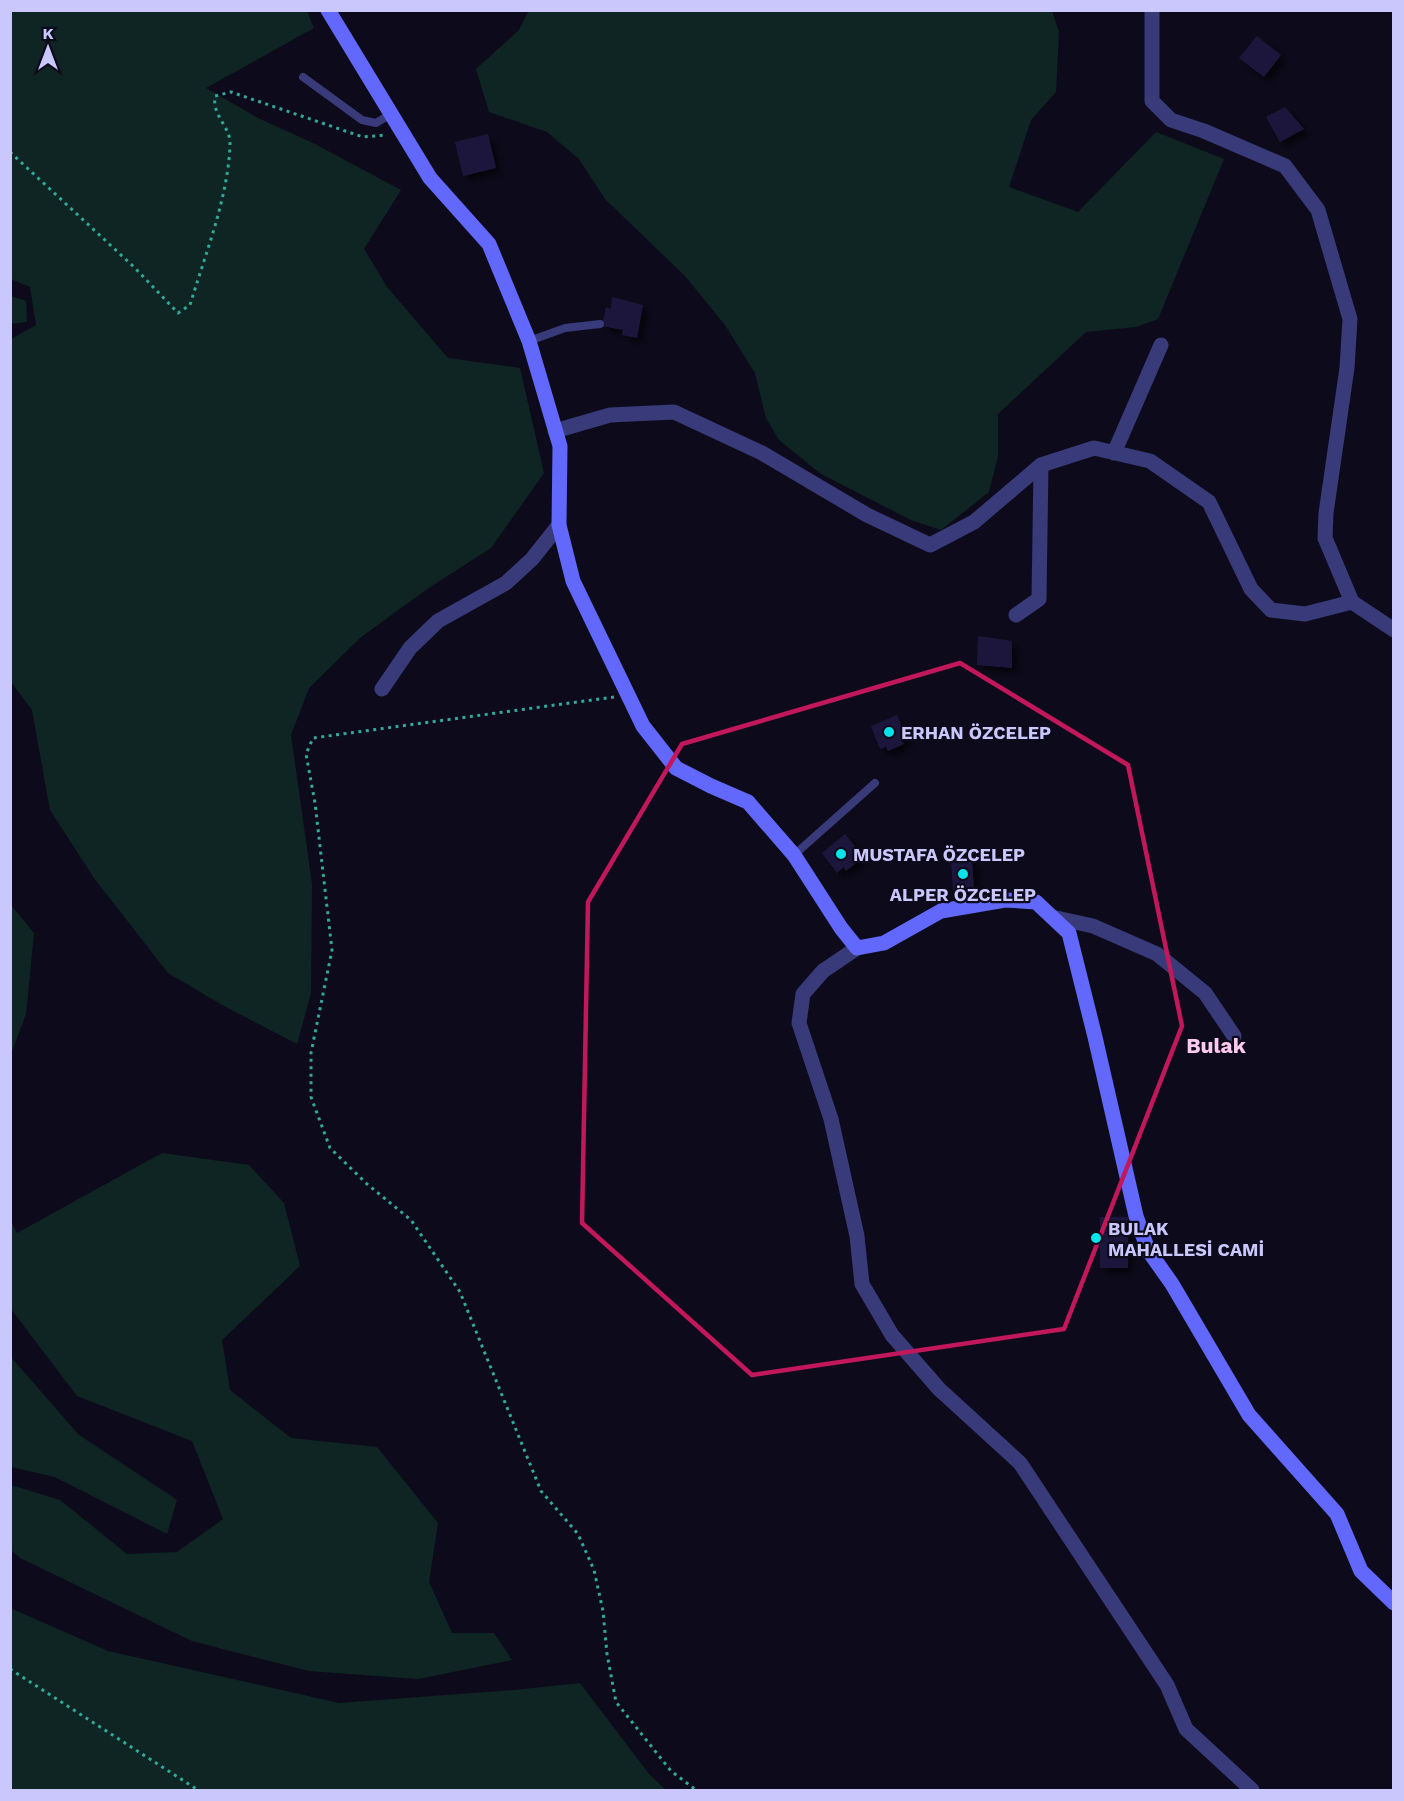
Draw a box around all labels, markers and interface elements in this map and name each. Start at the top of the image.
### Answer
north arrow [18,18,78,78]
text: K [42,24,54,43]
place label: ERHAN ÖZCELEP [901,722,1051,743]
marker: ERHAN ÖZCELEP [882,725,896,739]
place label: MUSTAFA ÖZCELEP [853,844,1025,865]
marker: MUSTAFA ÖZCELEP [834,847,848,861]
marker: ALPER ÖZCELEP [956,867,970,881]
place label: ALPER ÖZCELEP [890,884,1036,905]
district label: Bulak [1186,1033,1247,1058]
place label: BULAK MAHALLESİ CAMİ [1108,1218,1264,1260]
marker: BULAK MAHALLESİ CAMİ [1089,1231,1103,1245]

